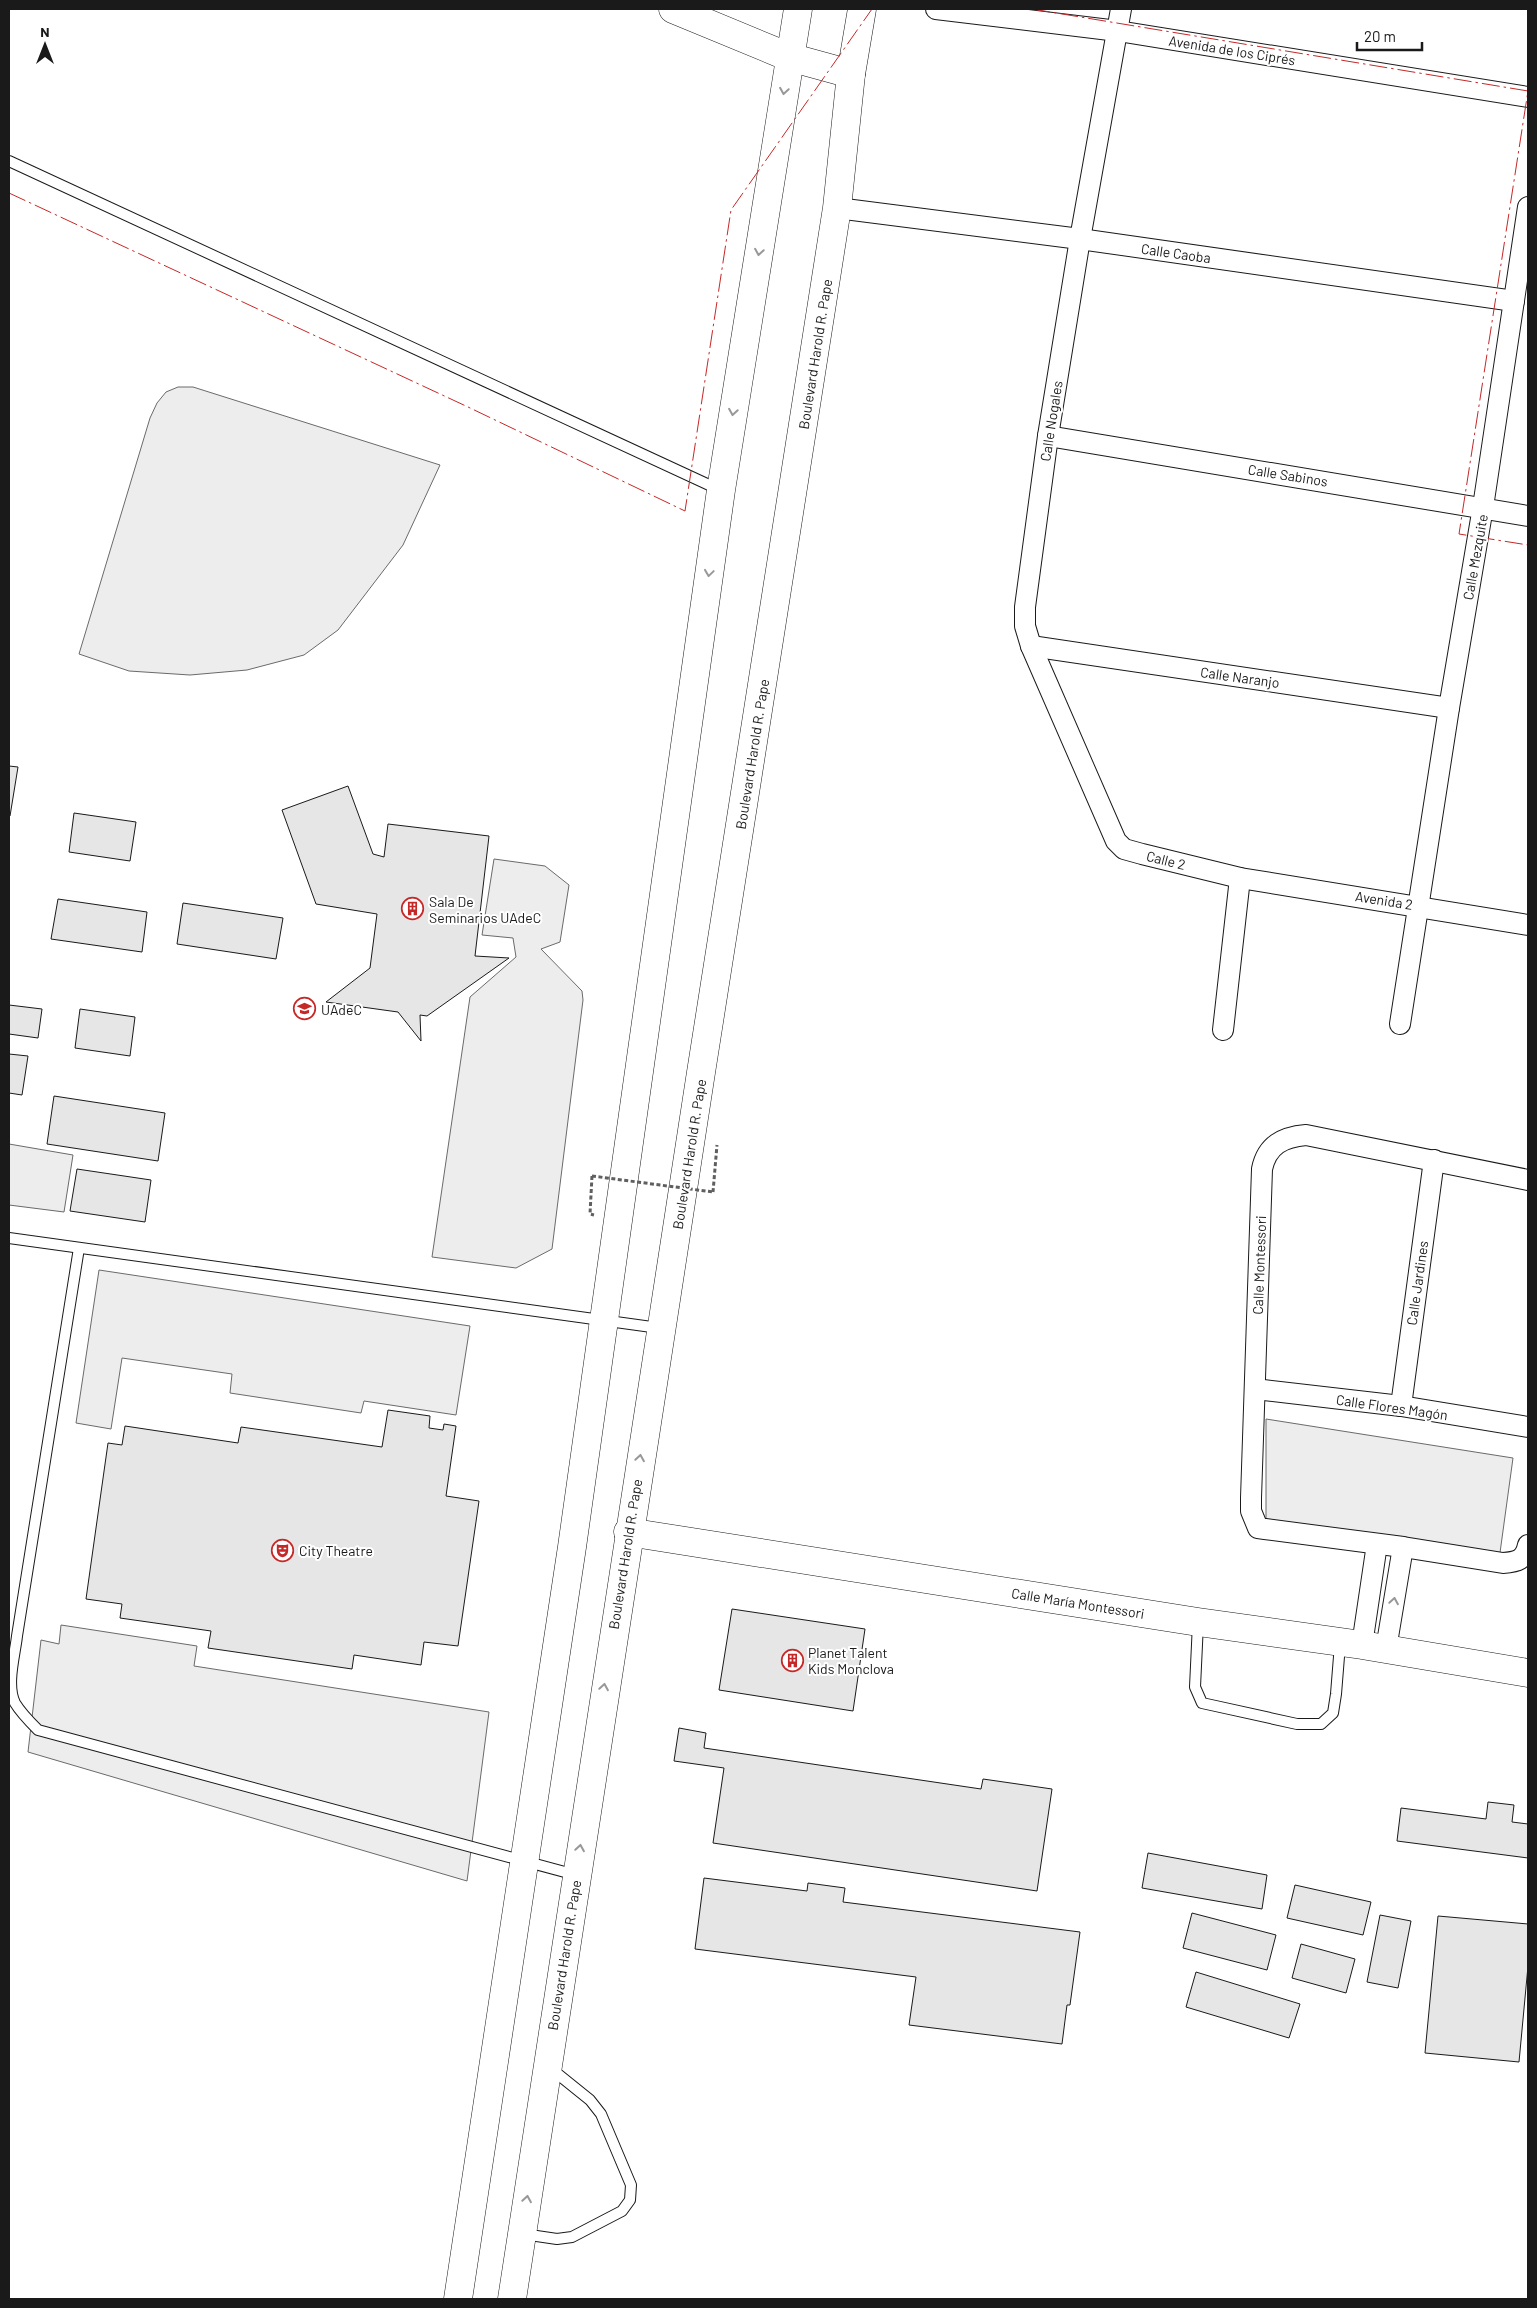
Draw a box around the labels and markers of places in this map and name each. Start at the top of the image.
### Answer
place label: Sala De Seminarios UAdeC [429,893,541,926]
building icon: Sala De Seminarios UAdeC [401,897,425,921]
school or university icon: UAdeC [293,997,317,1021]
place label: UAdeC [321,1001,362,1018]
theatre icon: City Theatre [271,1538,295,1562]
place label: City Theatre [299,1542,373,1559]
place label: Planet Talent Kids Monclova [808,1644,894,1677]
building icon: Planet Talent Kids Monclova [780,1648,804,1672]

